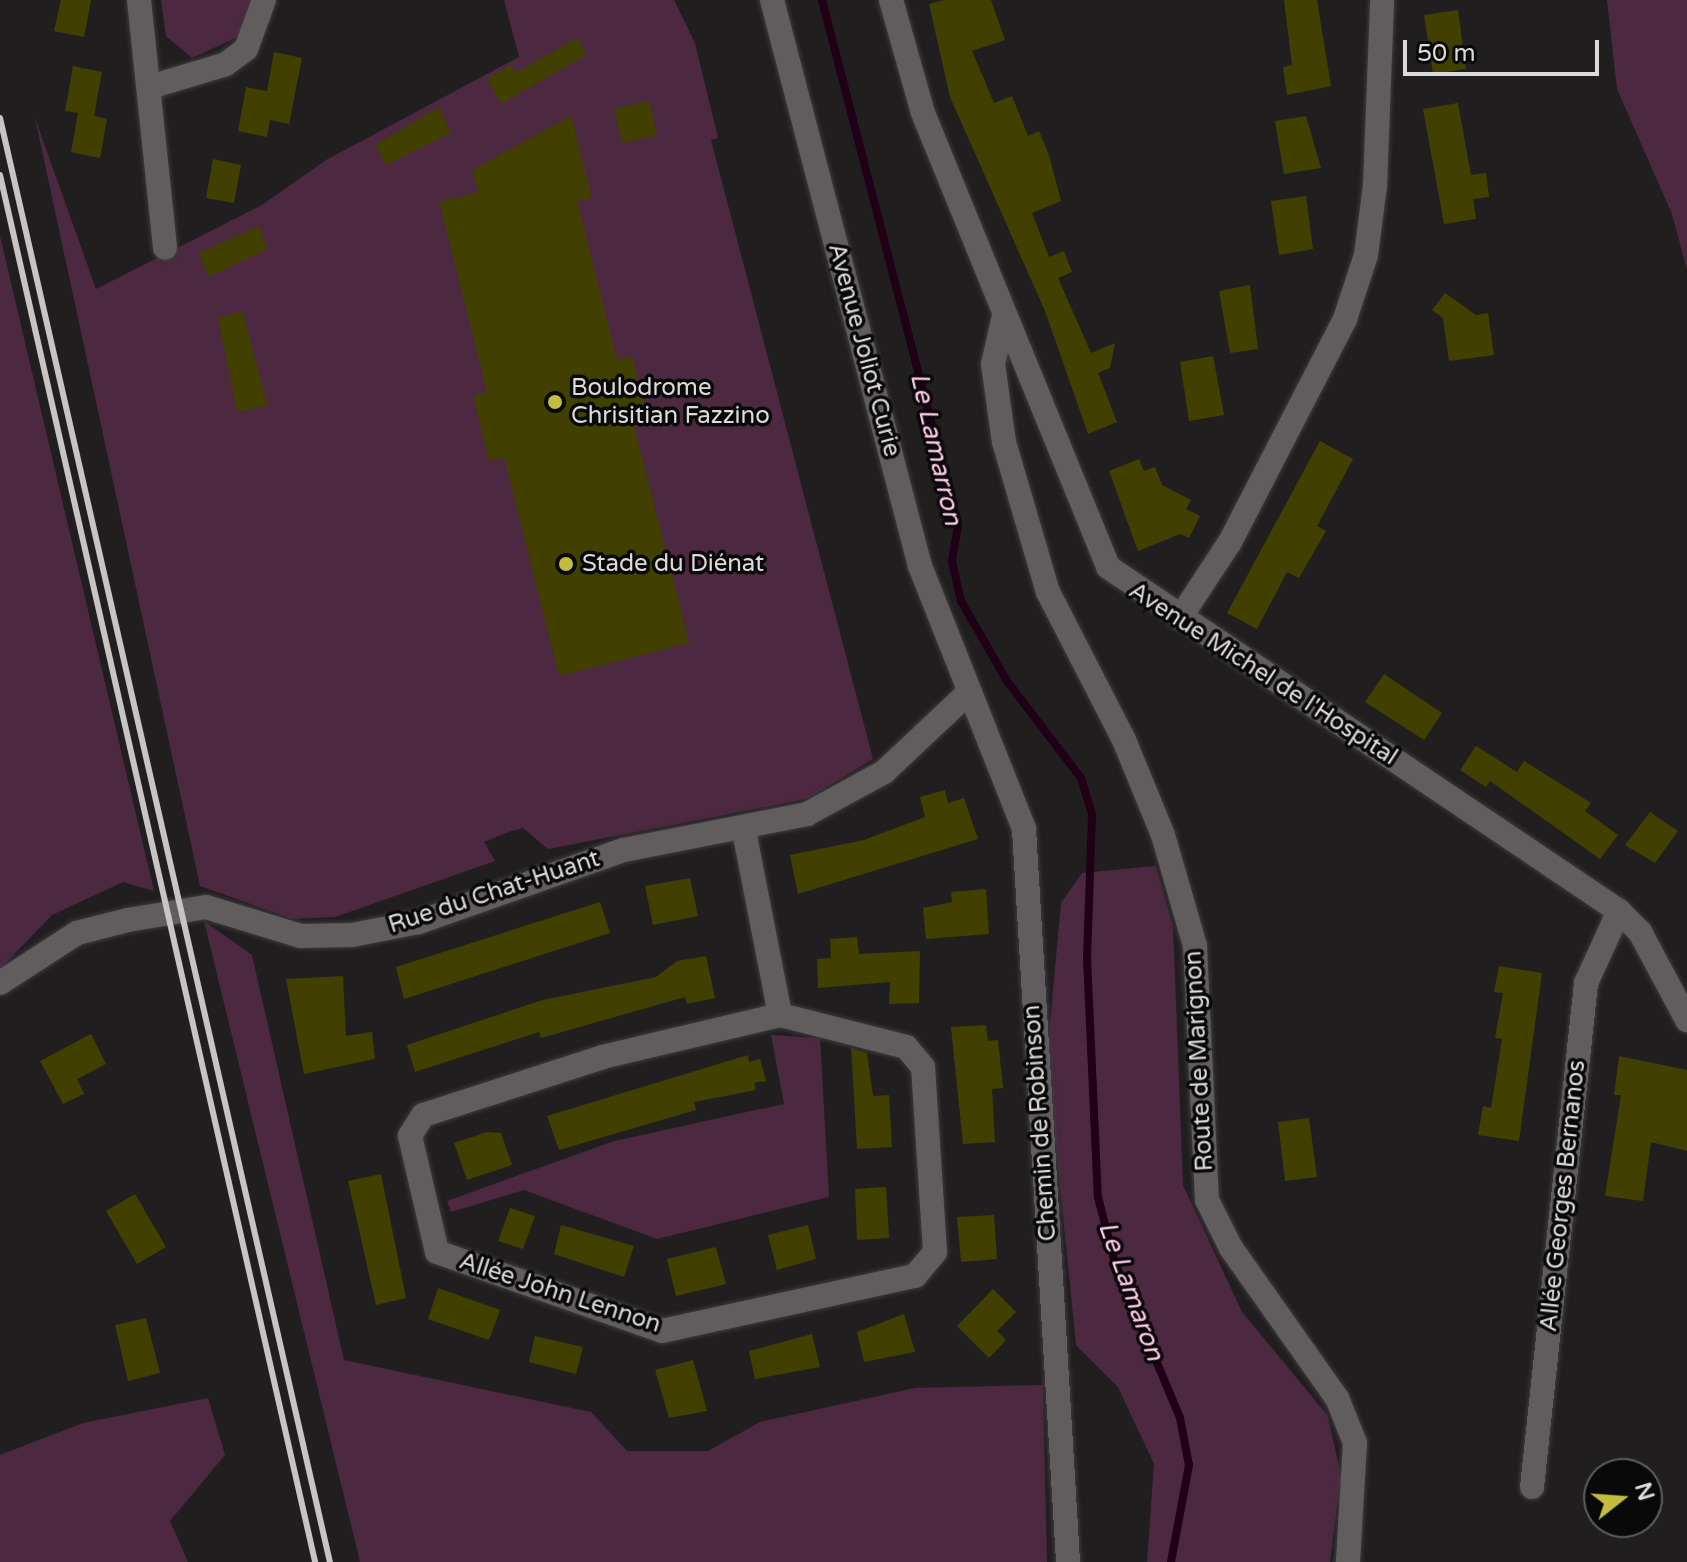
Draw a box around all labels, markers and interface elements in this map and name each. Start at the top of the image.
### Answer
scale bar [1407,24,1603,74]
text: 50 m [1417,39,1475,68]
street label: Avenue Joliot Curie [822,240,906,460]
water label: Le Lamarron [903,370,969,528]
place label: Boulodrome Chrisitian Fazzino [571,374,770,430]
marker: Boulodrome Chrisitian Fazzino [546,393,564,411]
place label: Stade du Diénat [582,550,764,578]
marker: Stade du Diénat [557,555,575,573]
street label: Avenue Michel de l'Hospital [1123,576,1403,772]
street label: Rue du Chat-Huant [385,844,603,940]
street label: Route de Marignon [1179,950,1219,1172]
street label: Chemin de Robinson [1017,1004,1063,1242]
street label: Allée Georges Bernanos [1534,1059,1592,1333]
water label: Le Lamaron [1091,1217,1171,1365]
street label: Allée John Lennon [456,1247,664,1339]
north arrow [1583,1458,1663,1538]
text: N [1629,1479,1659,1504]

